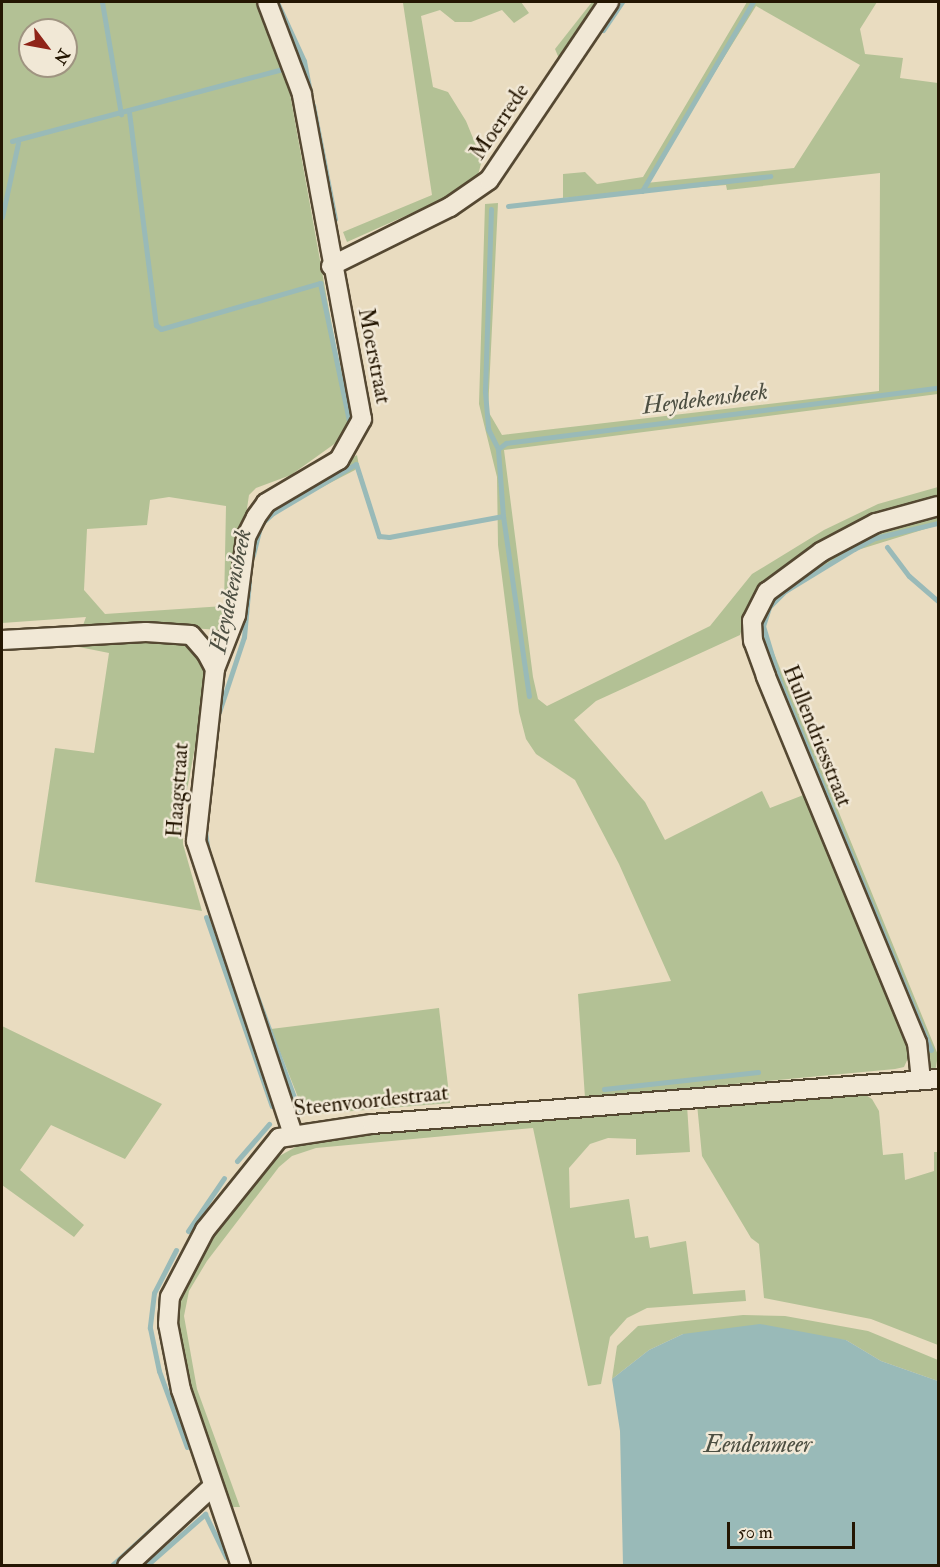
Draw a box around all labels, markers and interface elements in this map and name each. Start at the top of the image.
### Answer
north arrow [18,18,78,78]
text: N [49,45,74,68]
street label: Moerrede [465,79,535,165]
street label: Moerstraat [352,306,396,406]
water label: Heydekensbeek [641,377,769,421]
water label: Heydekensbeek [204,526,258,656]
street label: Hullendriesstraat [777,661,857,811]
street label: Haagstraat [162,742,194,838]
street label: Steenvoordestraat [292,1080,450,1122]
water label: Eendenmeer [704,1431,812,1459]
scale bar [730,1510,858,1548]
text: 50 m [738,1521,773,1544]

